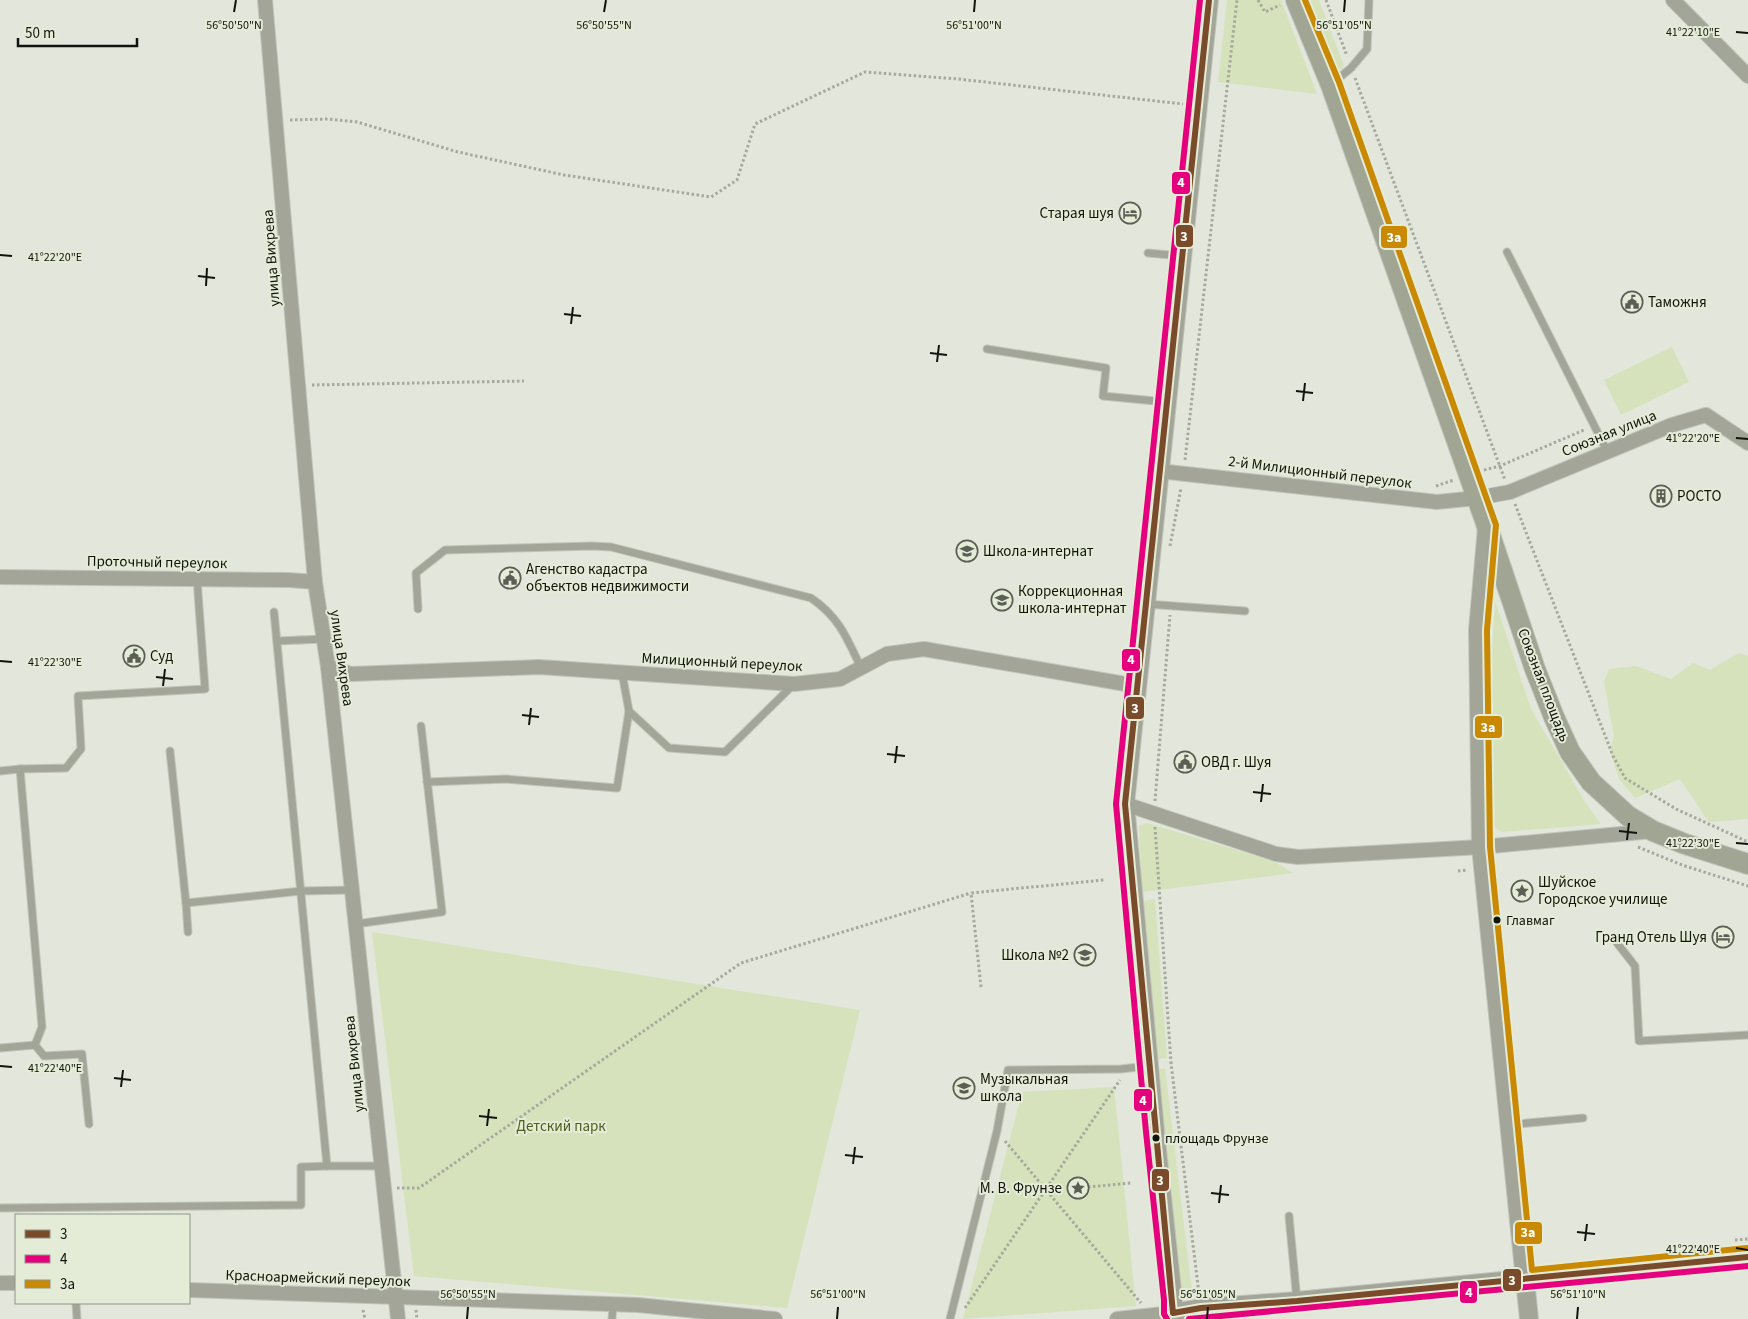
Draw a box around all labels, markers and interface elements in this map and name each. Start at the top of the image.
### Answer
scale bar [18,15,136,47]
text: 56°50'50"N [206,17,262,34]
text: 56°50'55"N [576,17,632,34]
text: 56°51'00"N [946,17,1002,34]
text: 56°51'05"N [1316,17,1372,34]
text: 50 m [25,23,55,44]
text: 41°22'10"E [1666,24,1720,41]
line badge: 4 [1171,171,1191,195]
text: 4 [1177,173,1185,193]
hotel icon: Старая шуя [1118,201,1142,225]
place label: Старая шуя [1040,203,1114,224]
street label: улица Вихрева [258,209,285,307]
line badge: 3 [1175,224,1194,248]
line badge: 3а [1380,225,1408,249]
text: 3 [1180,227,1188,247]
text: 3а [1387,228,1401,248]
text: 41°22'20"E [28,249,82,266]
public building icon: Таможня [1620,290,1644,314]
place label: Таможня [1648,292,1707,313]
street label: Союзная улица [1559,405,1660,462]
text: 41°22'20"E [1666,430,1720,447]
street label: 2-й Милиционный переулок [1227,451,1414,494]
building icon: РОСТО [1649,484,1673,508]
place label: РОСТО [1677,486,1721,507]
school or university icon: Школа-интернат [955,539,979,563]
place label: Школа-интернат [983,541,1094,562]
street label: Проточный переулок [87,551,228,574]
place label: Агенство кадастра объектов недвижимости [526,559,689,597]
public building icon: Агенство кадастра объектов недвижимости [498,566,522,590]
place label: Коррекционная школа-интернат [1018,581,1127,619]
school or university icon: Коррекционная школа-интернат [990,588,1014,612]
street label: улица Вихрева [324,608,359,708]
street label: Союзная площадь [1512,625,1575,745]
public building icon: Суд [122,644,146,668]
place label: Суд [150,646,173,667]
street label: Милиционный переулок [641,648,804,677]
line badge: 4 [1121,648,1141,672]
text: 4 [1127,650,1135,670]
text: 41°22'30"E [28,654,82,671]
line badge: 3 [1125,696,1145,720]
text: 3 [1131,699,1139,719]
line badge: 3а [1474,715,1503,739]
text: 3а [1481,718,1495,738]
public building icon: ОВД г. Шуя [1173,750,1197,774]
place label: ОВД г. Шуя [1201,752,1271,773]
text: 41°22'30"E [1666,835,1720,852]
place label: Шуйское Городское училище [1538,872,1668,910]
place icon: Шуйское Городское училище [1510,879,1534,903]
place label: Главмаг [1506,911,1555,931]
marker: Главмаг [1492,915,1502,925]
hotel icon: Гранд Отель Шуя [1711,925,1735,949]
place label: Гранд Отель Шуя [1595,927,1707,948]
school or university icon: Школа №2 [1073,943,1097,967]
place label: Школа №2 [1001,945,1069,966]
street label: улица Вихрева [339,1014,370,1113]
text: 41°22'40"E [28,1060,82,1077]
place label: Музыкальная школа [980,1069,1069,1107]
school or university icon: Музыкальная школа [952,1076,976,1100]
line badge: 4 [1133,1088,1153,1112]
text: 4 [1139,1091,1147,1111]
park label: Детский парк [516,1116,606,1137]
place label: площадь Фрунзе [1165,1129,1268,1149]
marker: площадь Фрунзе [1151,1133,1161,1143]
line badge: 3 [1151,1168,1170,1192]
text: 3 [1156,1171,1164,1191]
place icon: М. В. Фрунзе [1066,1176,1090,1200]
place label: М. В. Фрунзе [980,1178,1062,1199]
legend [15,1214,190,1304]
line badge: 3а [1514,1221,1543,1245]
text: 3а [1521,1223,1535,1243]
text: 3 [60,1224,67,1245]
text: 41°22'40"E [1666,1241,1720,1258]
text: 4 [60,1249,68,1270]
street label: Красноармейский переулок [225,1265,411,1292]
line badge: 3 [1502,1268,1522,1292]
text: 3 [1508,1271,1516,1291]
text: 3а [60,1274,75,1295]
line badge: 4 [1459,1280,1478,1304]
text: 4 [1465,1283,1473,1303]
text: 56°50'55"N [440,1286,496,1303]
text: 56°51'00"N [810,1286,866,1303]
text: 56°51'05"N [1180,1286,1236,1303]
text: 56°51'10"N [1550,1286,1606,1303]

